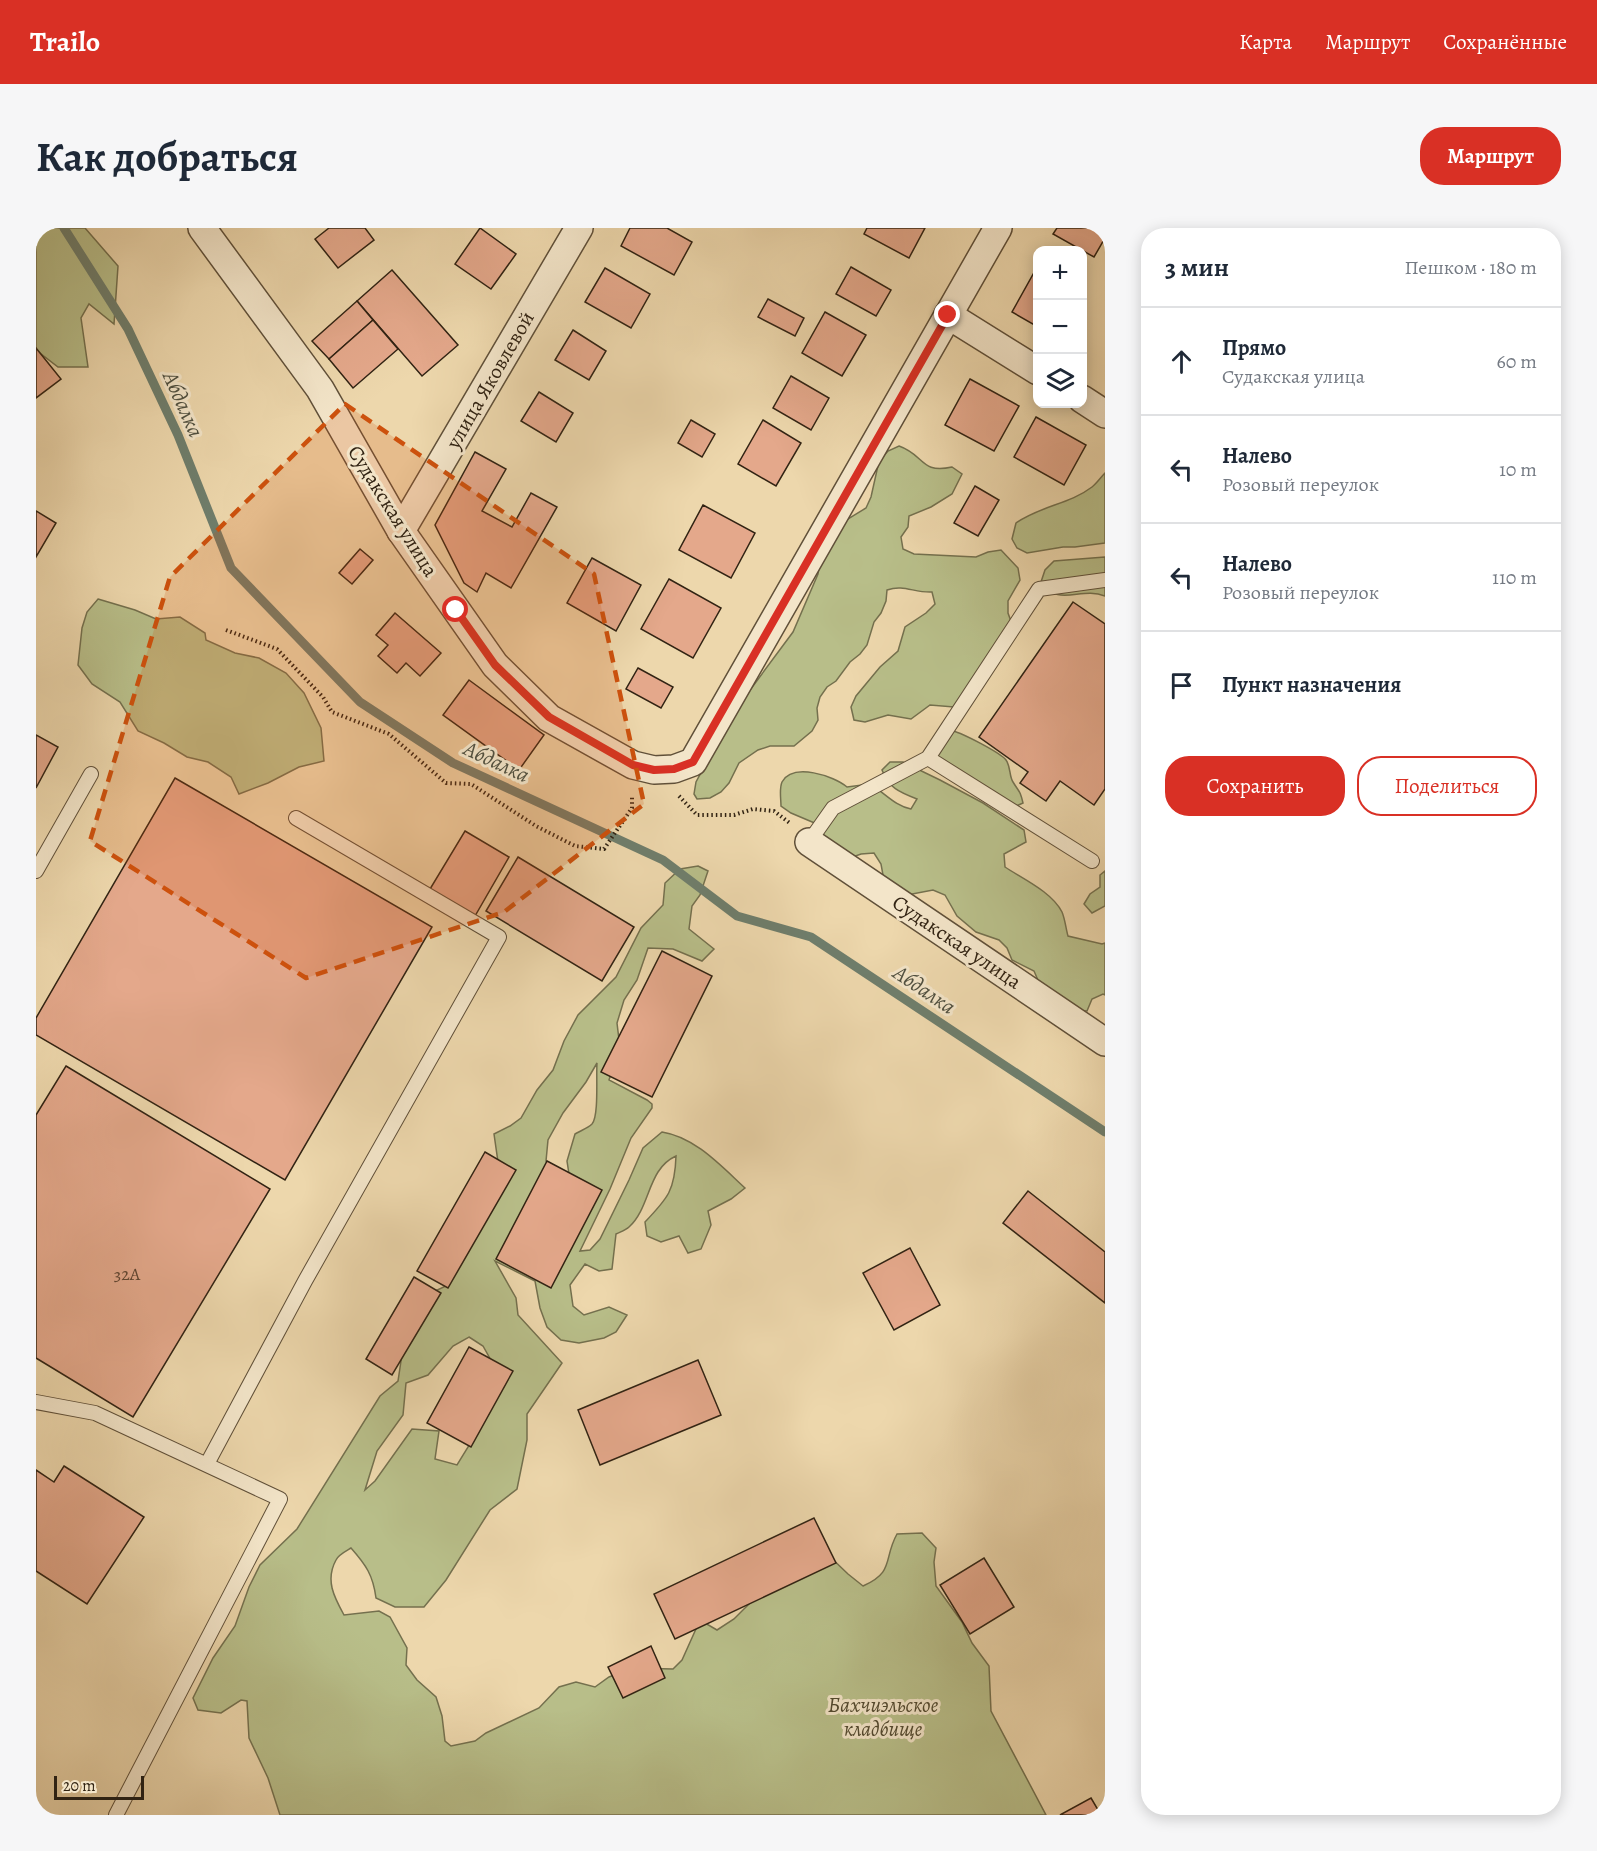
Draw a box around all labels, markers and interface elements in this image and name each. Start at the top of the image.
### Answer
text: Trailo [30,23,100,61]
text: Карта [1239,28,1292,56]
text: Маршрут [1325,28,1410,56]
text: Сохранённые [1443,28,1567,56]
button: Маршрут [1420,127,1561,185]
text: Как добраться [36,128,298,185]
map controls [1033,246,1087,408]
button: + [1033,246,1087,300]
text: 3 мин [1165,250,1229,285]
text: Пешком · 180 m [1405,254,1537,281]
button: − [1033,300,1087,354]
route end [934,301,960,327]
street label: улица Яковлевой [439,306,541,455]
text: Прямо [1222,333,1286,363]
icon: ahead [1165,345,1198,378]
text: 60 m [1497,348,1537,375]
button: layers [1033,354,1087,408]
text: Судакская улица [1222,363,1365,390]
water label: Абдалка [155,366,211,442]
street label: Судакская улица [341,440,445,582]
text: Налево [1222,441,1292,471]
icon: left [1165,453,1198,486]
text: 10 m [1499,456,1537,483]
text: Розовый переулок [1222,471,1379,498]
text: Налево [1222,549,1292,579]
icon: left [1165,561,1198,594]
text: 110 m [1492,564,1537,591]
text: Розовый переулок [1222,579,1379,606]
route start [442,596,468,622]
icon: arrive [1165,669,1198,702]
text: Пункт назначения [1222,670,1401,700]
water label: Абдалка [458,733,534,790]
button: Сохранить [1165,756,1345,816]
button: Поделиться [1357,756,1537,816]
street label: Судакская улица [887,888,1027,996]
water label: Абдалка [886,957,962,1022]
house number: 32А [114,1262,141,1286]
park label: Бахчиэльское кладбище [828,1691,939,1743]
scale bar [54,1773,144,1800]
text: 20 m [63,1775,96,1797]

